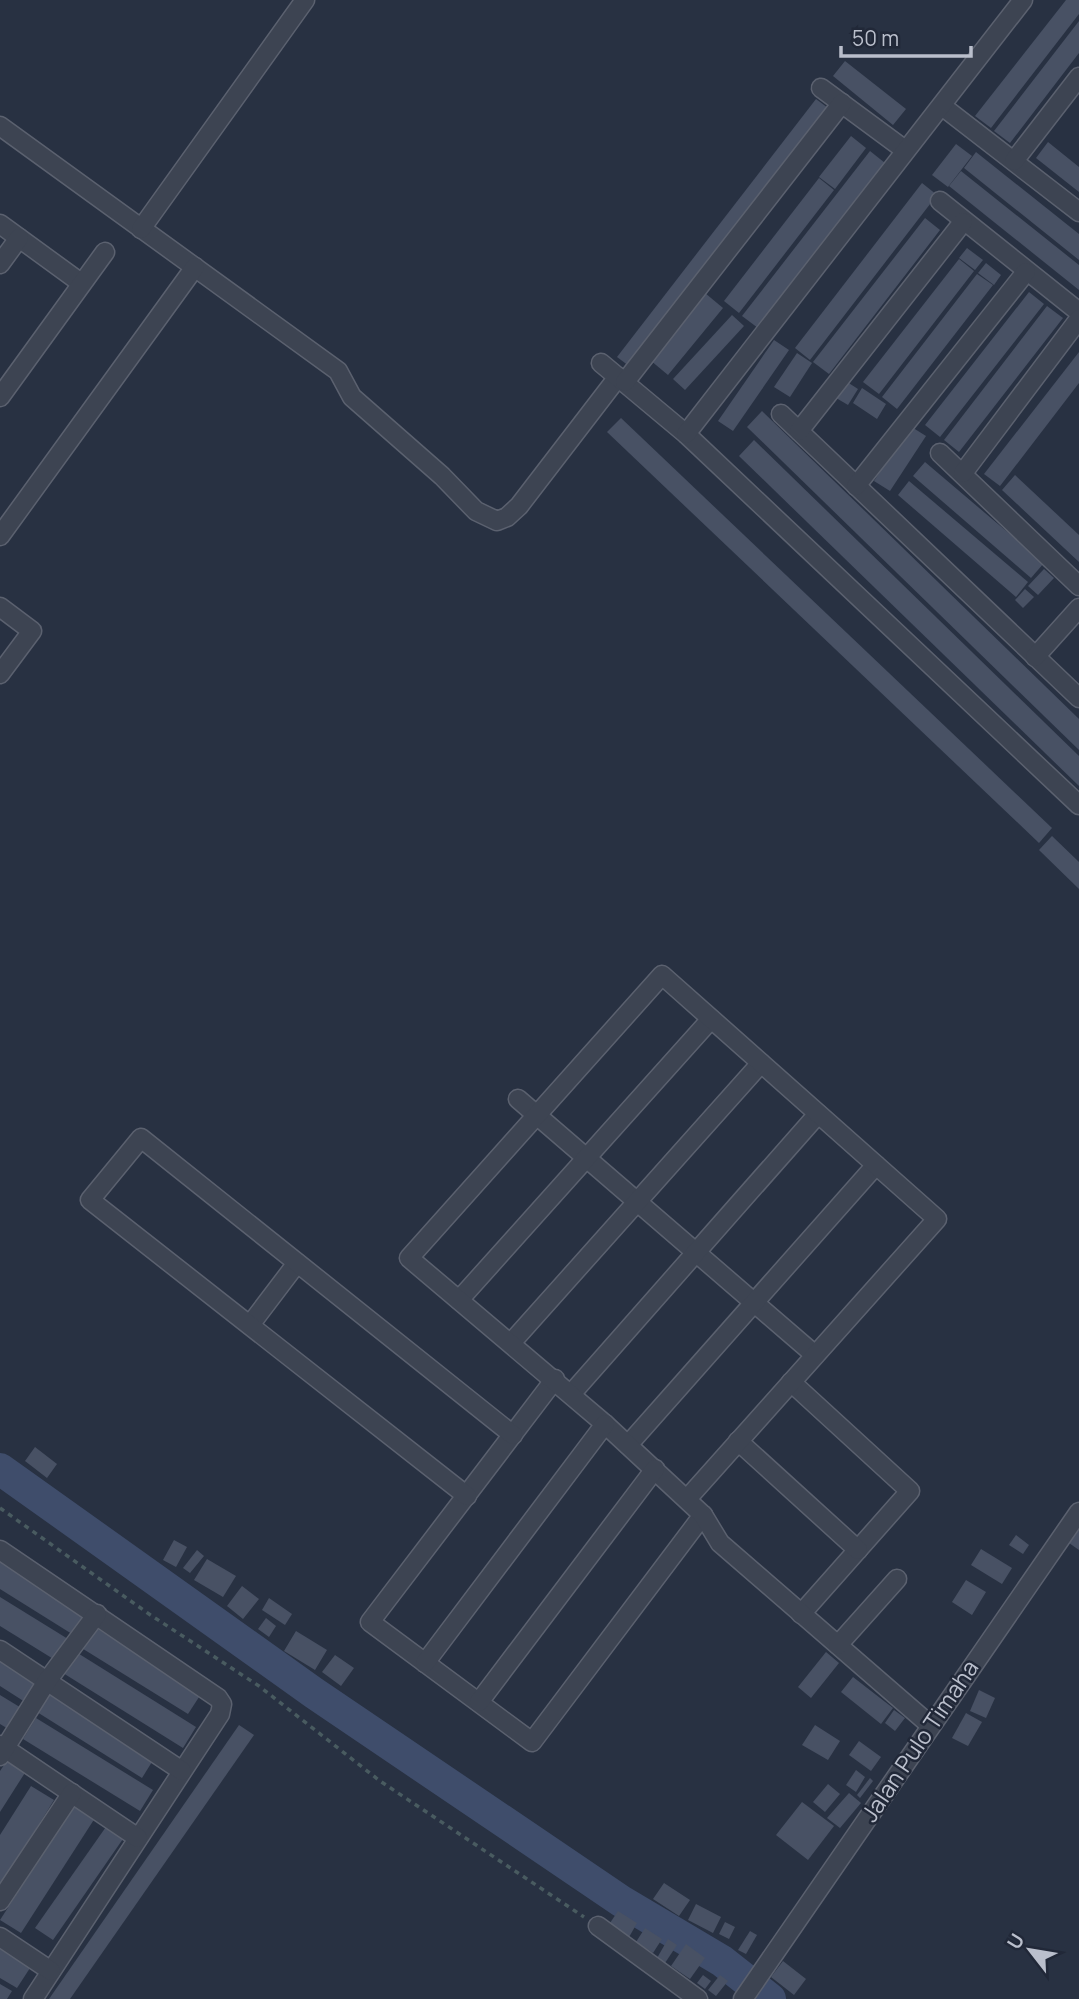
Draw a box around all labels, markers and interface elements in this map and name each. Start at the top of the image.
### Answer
scale bar [841,14,970,58]
text: 50 m [852,24,899,52]
street label: Jalan Pulo Timaha [853,1653,985,1828]
north arrow [995,1915,1065,1985]
text: U [1001,1929,1030,1954]

